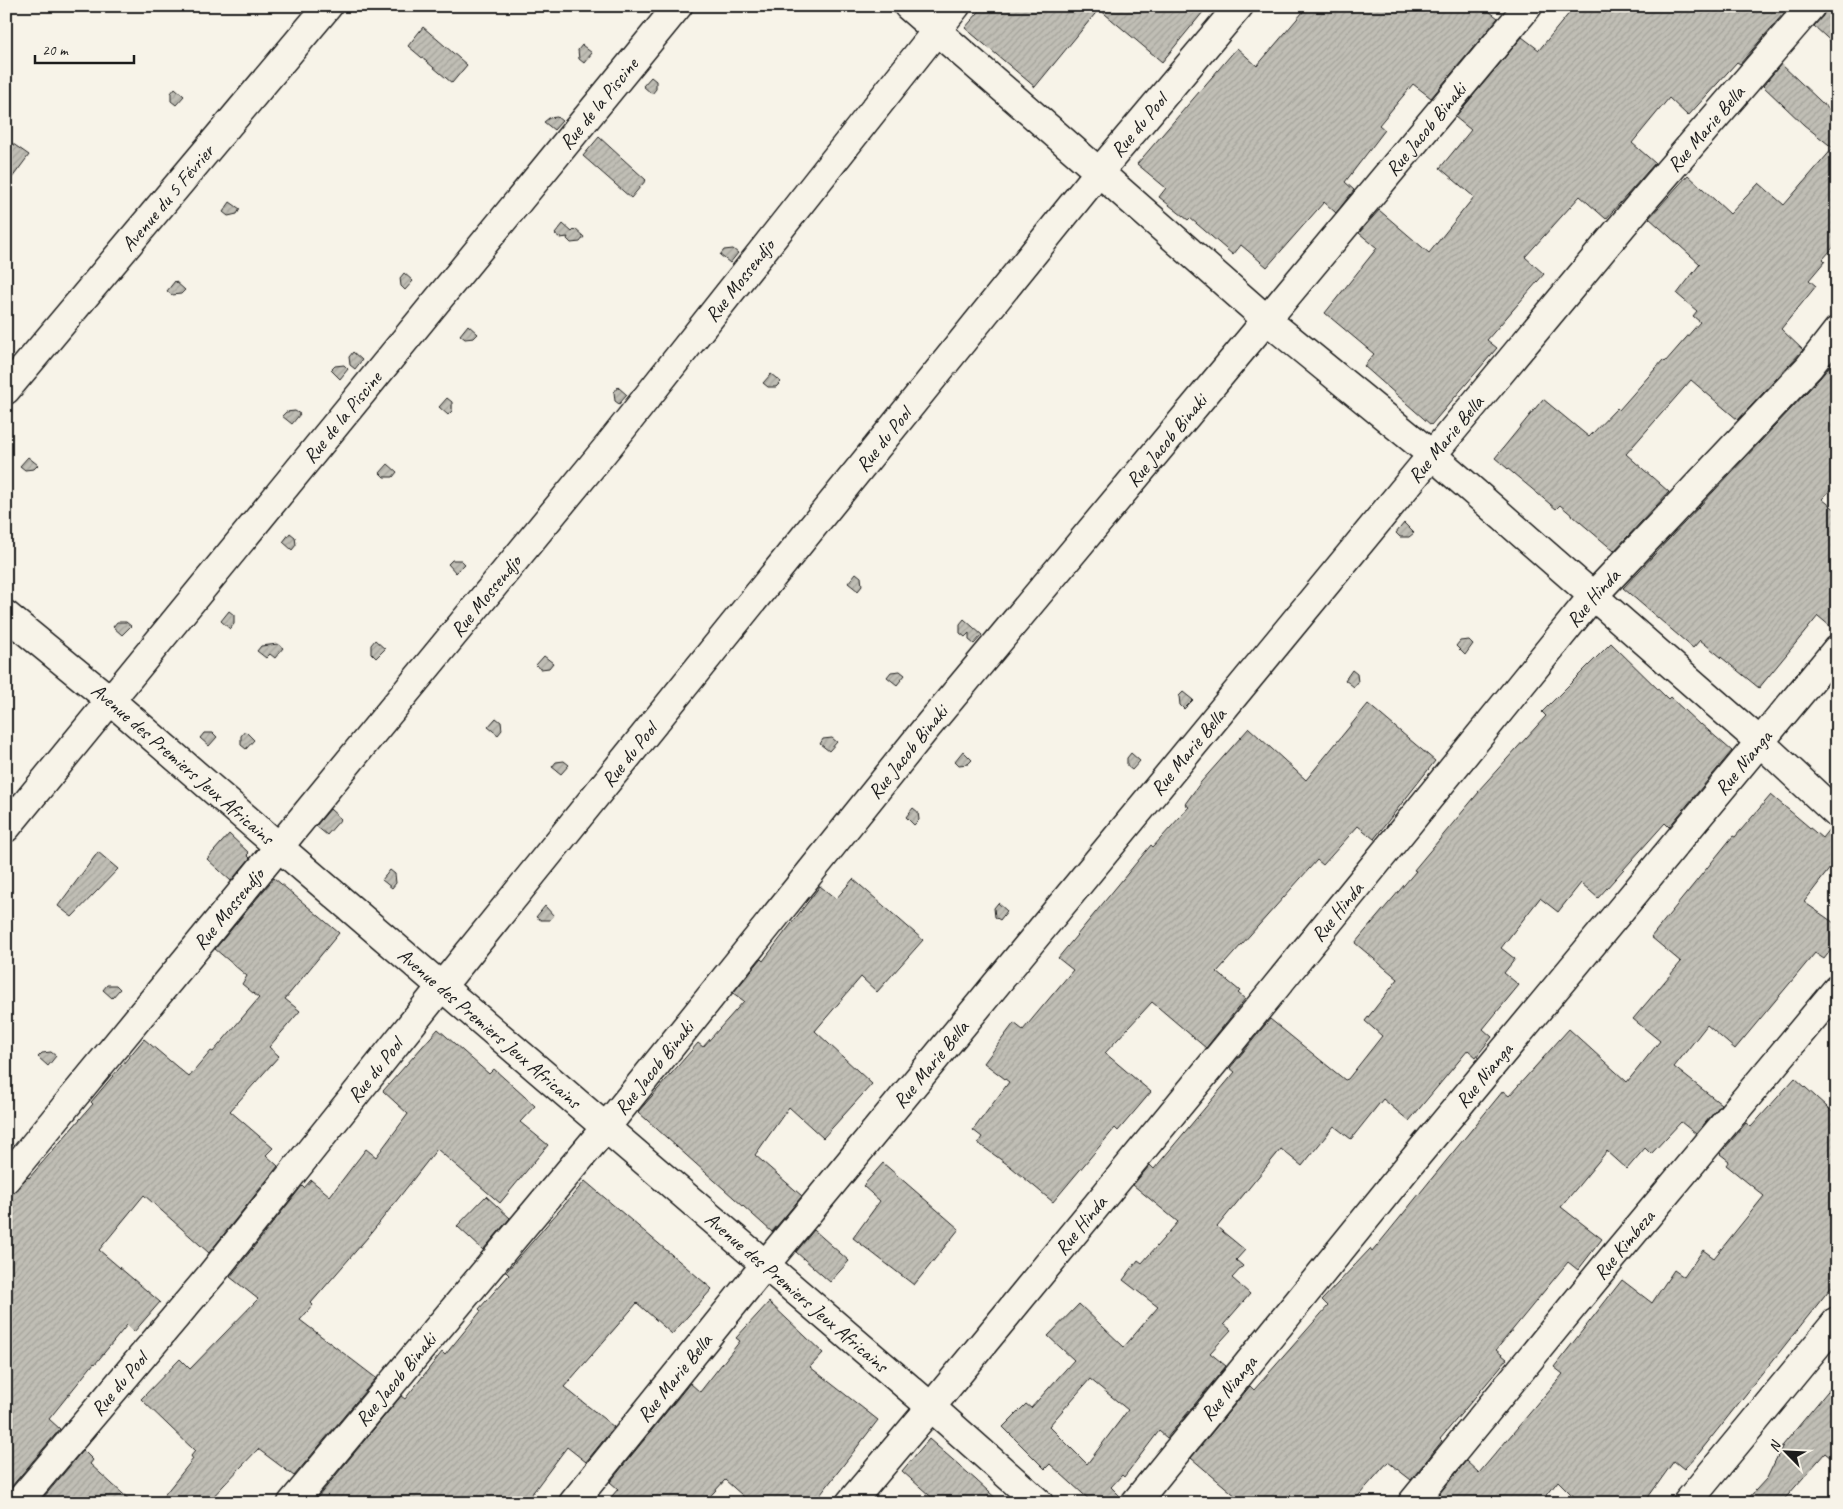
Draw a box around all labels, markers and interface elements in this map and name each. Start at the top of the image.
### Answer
scale bar [35,32,134,64]
text: 20 m [42,41,69,60]
street label: Rue de la Piscine [554,51,645,155]
street label: Rue Jacob Binaki [1380,76,1473,181]
street label: Rue Marie Bella [1662,79,1751,177]
street label: Rue du Pool [1105,86,1175,162]
street label: Avenue du 5 Février [116,138,221,256]
street label: Rue Mossendjo [699,233,781,327]
street label: Rue de la Piscine [298,365,388,468]
street label: Rue Jacob Binaki [1121,387,1214,492]
street label: Rue Marie Bella [1402,389,1490,488]
street label: Rue du Pool [850,400,919,477]
street label: Rue Mossendjo [445,549,528,642]
street label: Rue Hinda [1561,563,1626,632]
street label: Avenue des Premiers Jeux Africains [86,678,281,851]
street label: Rue Jacob Binaki [862,699,954,804]
street label: Rue Marie Bella [1145,702,1232,801]
street label: Rue du Pool [596,715,665,792]
street label: Rue Nianga [1709,724,1779,800]
street label: Rue Mossendjo [188,861,271,955]
street label: Rue Hinda [1306,876,1370,947]
street label: Avenue des Premiers Jeux Africains [392,943,588,1115]
street label: Rue Jacob Binaki [609,1014,701,1120]
street label: Rue Marie Bella [887,1015,975,1113]
street label: Rue du Pool [342,1030,411,1108]
street label: Rue Nianga [1450,1036,1520,1113]
street label: Rue Hinda [1049,1190,1113,1260]
street label: Rue Kimbeza [1588,1203,1662,1285]
street label: Avenue des Premiers Jeux Africains [700,1207,895,1379]
street label: Rue Jacob Binaki [350,1326,443,1431]
street label: Rue Marie Bella [631,1328,718,1427]
street label: Rue du Pool [85,1345,155,1421]
street label: Rue Nianga [1195,1349,1264,1426]
north arrow [1760,1426,1810,1476]
text: N [1765,1437,1785,1454]

